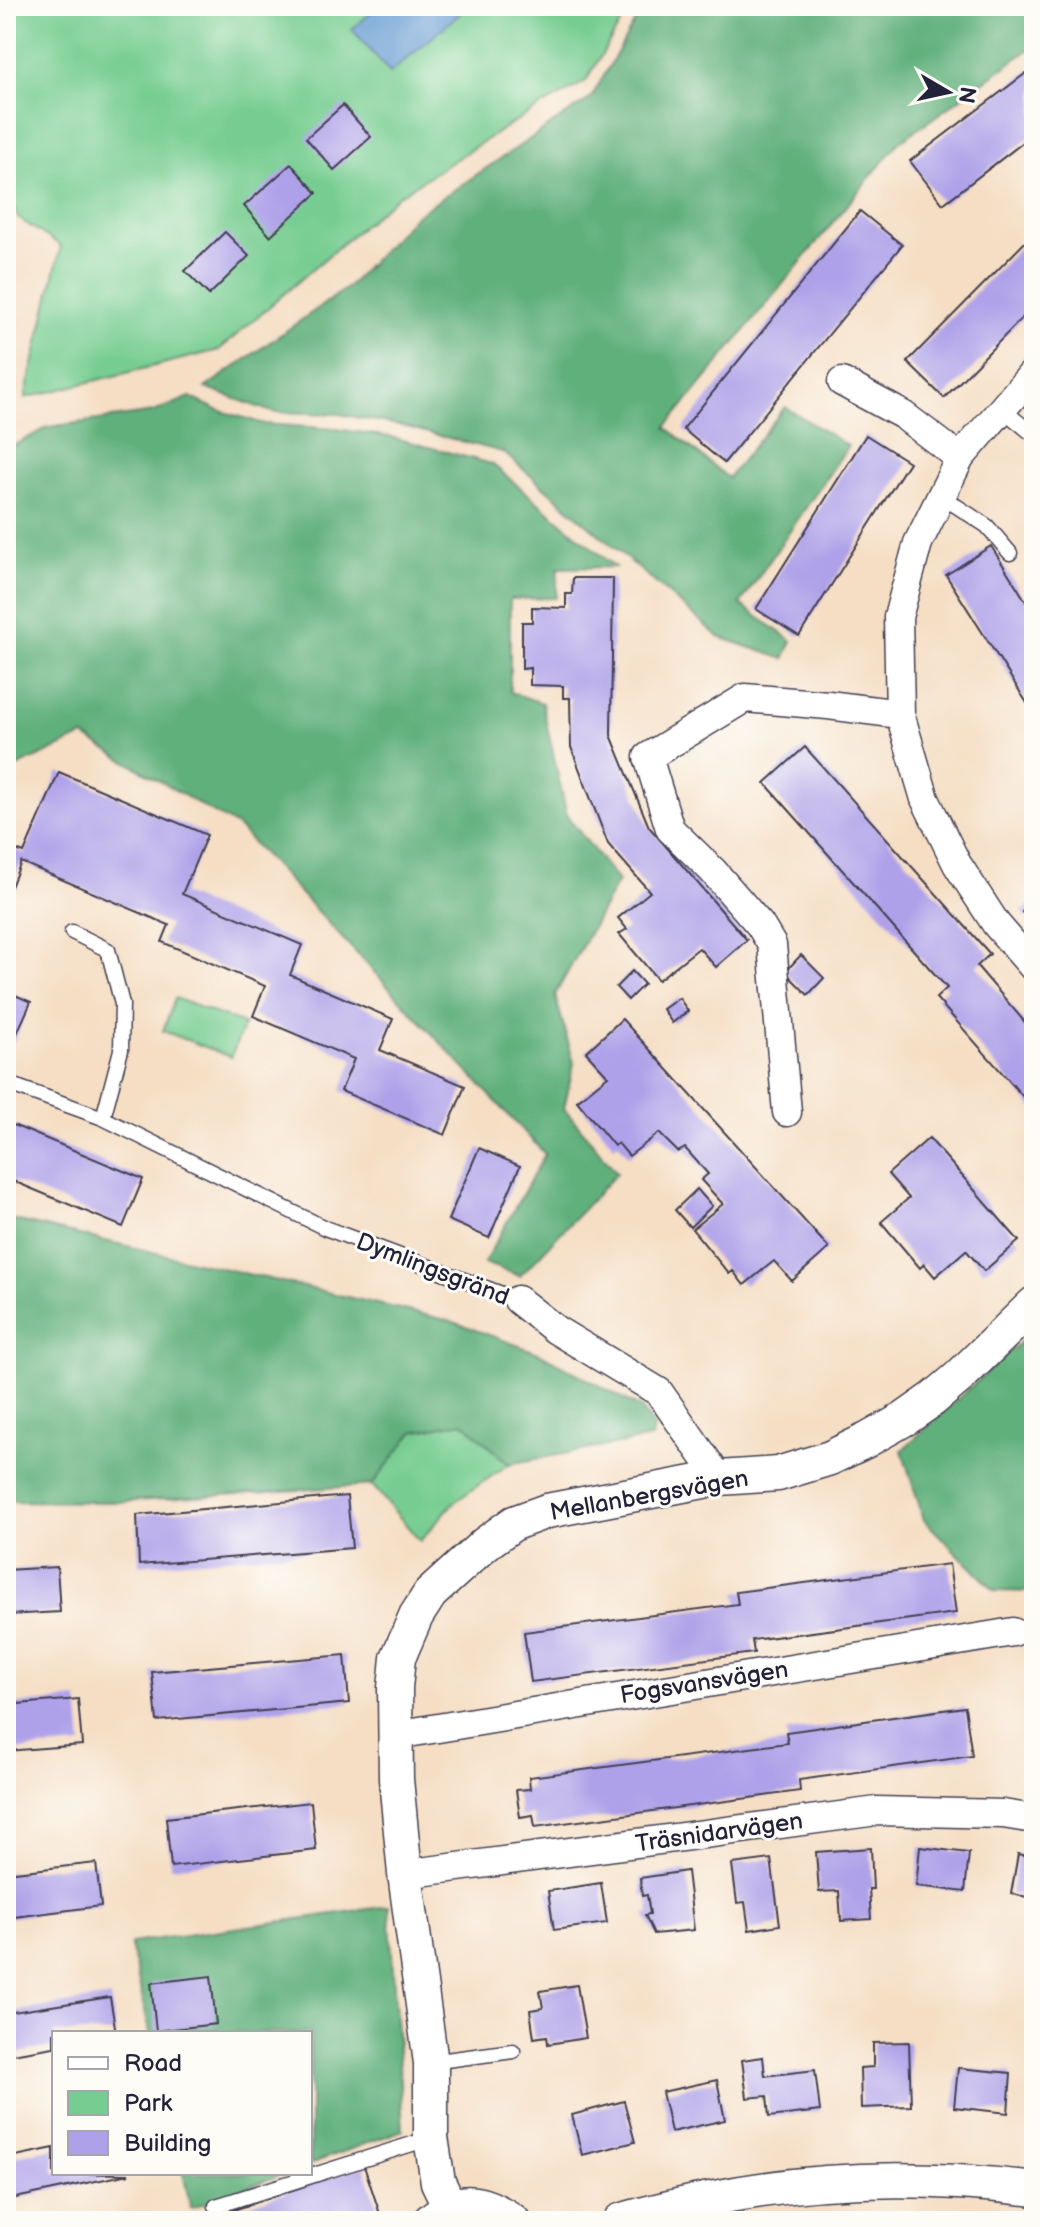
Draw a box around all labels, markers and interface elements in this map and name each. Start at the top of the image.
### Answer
north arrow [908,52,988,132]
text: N [952,85,981,105]
street label: Dymlingsgränd [352,1227,513,1312]
street label: Mellanbergsvägen [548,1464,751,1527]
street label: Fogsvansvägen [618,1655,790,1710]
street label: Träsnidarvägen [634,1806,805,1859]
legend [52,2031,312,2175]
text: Road [124,2049,182,2078]
text: Park [124,2089,172,2118]
text: Building [124,2129,211,2158]

